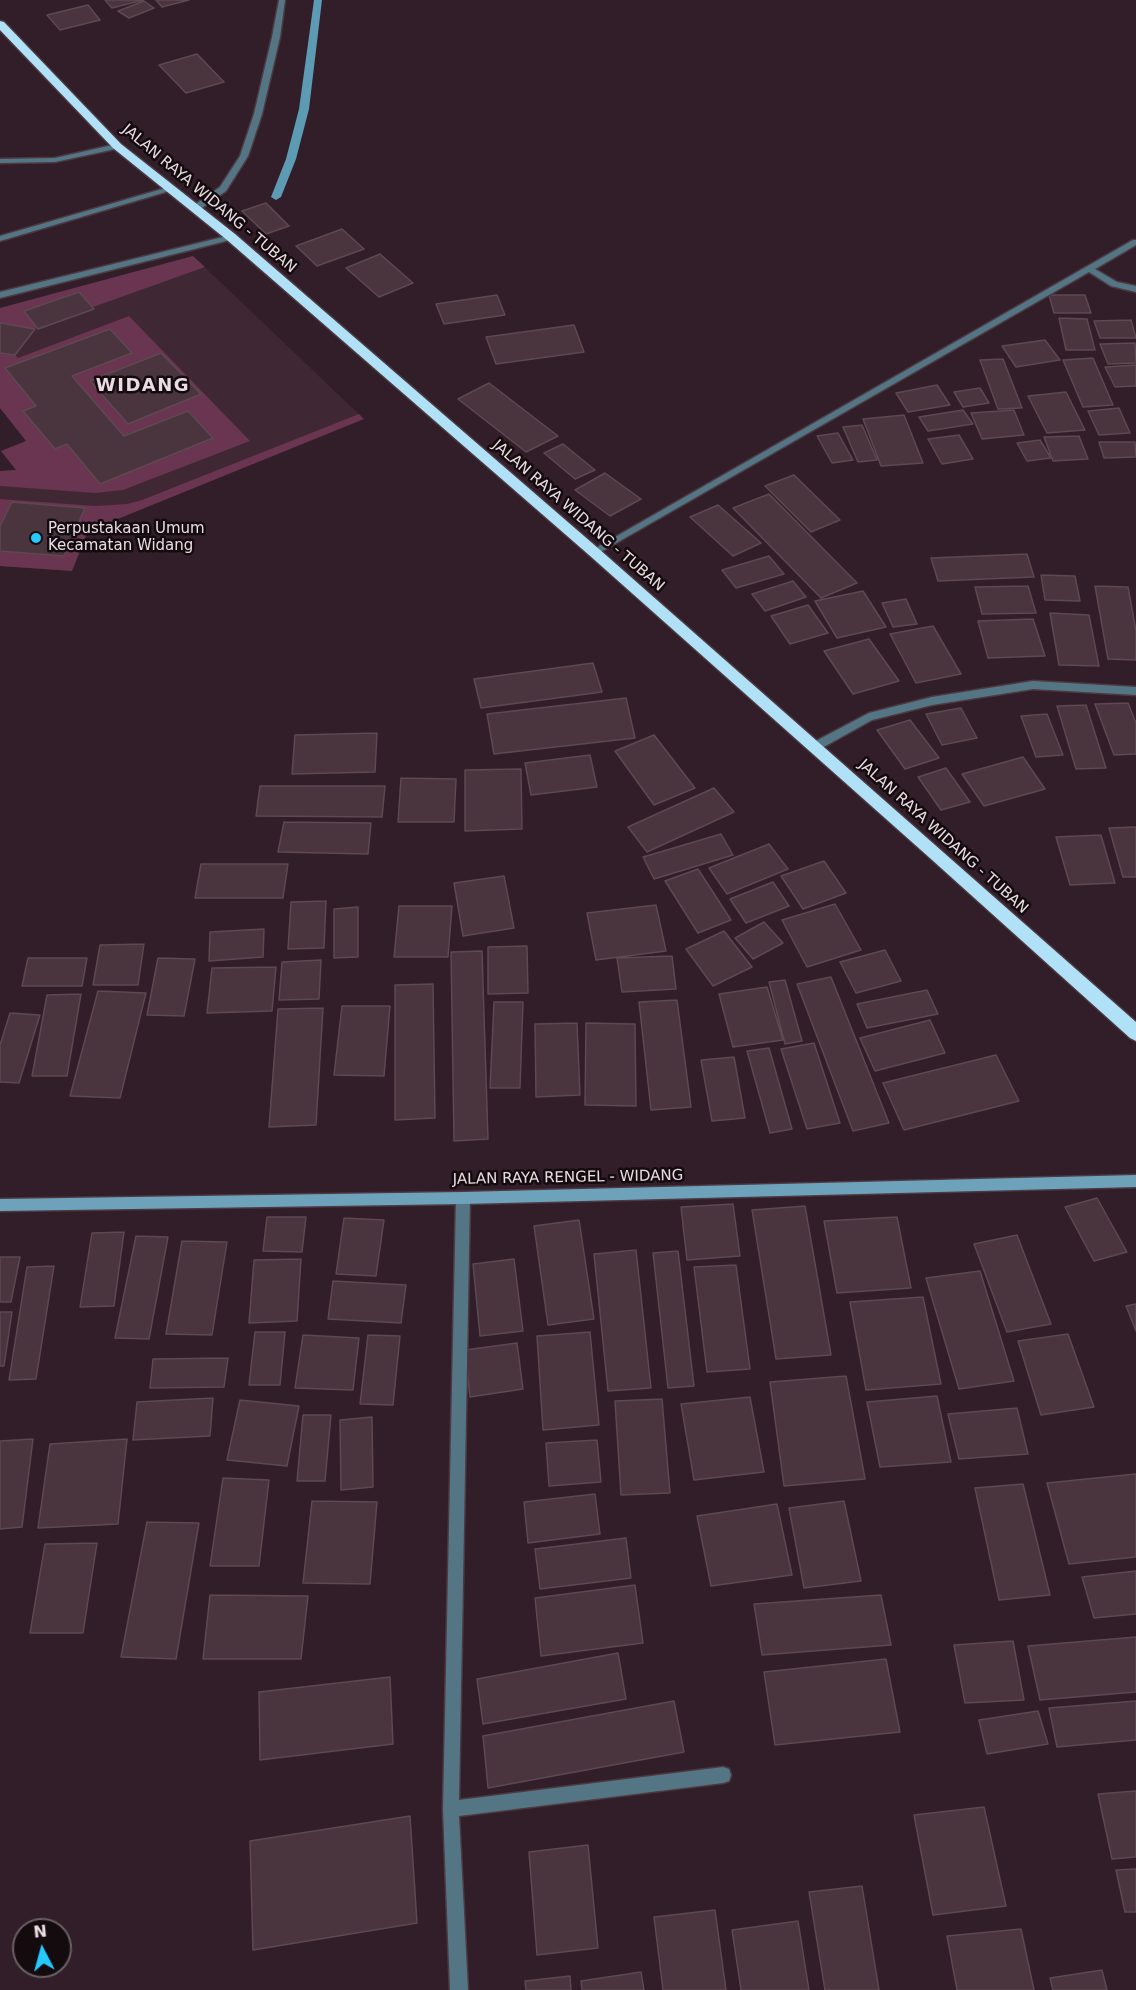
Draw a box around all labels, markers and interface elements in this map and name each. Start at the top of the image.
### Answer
street label: JALAN RAYA WIDANG - TUBAN [118,121,300,277]
district label: WIDANG [96,375,190,397]
street label: JALAN RAYA WIDANG - TUBAN [488,436,668,596]
place label: Perpustakaan Umum Kecamatan Widang [48,520,205,555]
marker: Perpustakaan Umum Kecamatan Widang [29,531,43,545]
street label: JALAN RAYA WIDANG - TUBAN [855,756,1031,918]
street label: JALAN RAYA RENGEL - WIDANG [453,1167,683,1189]
north arrow [12,1918,72,1978]
text: N [33,1921,48,1942]

